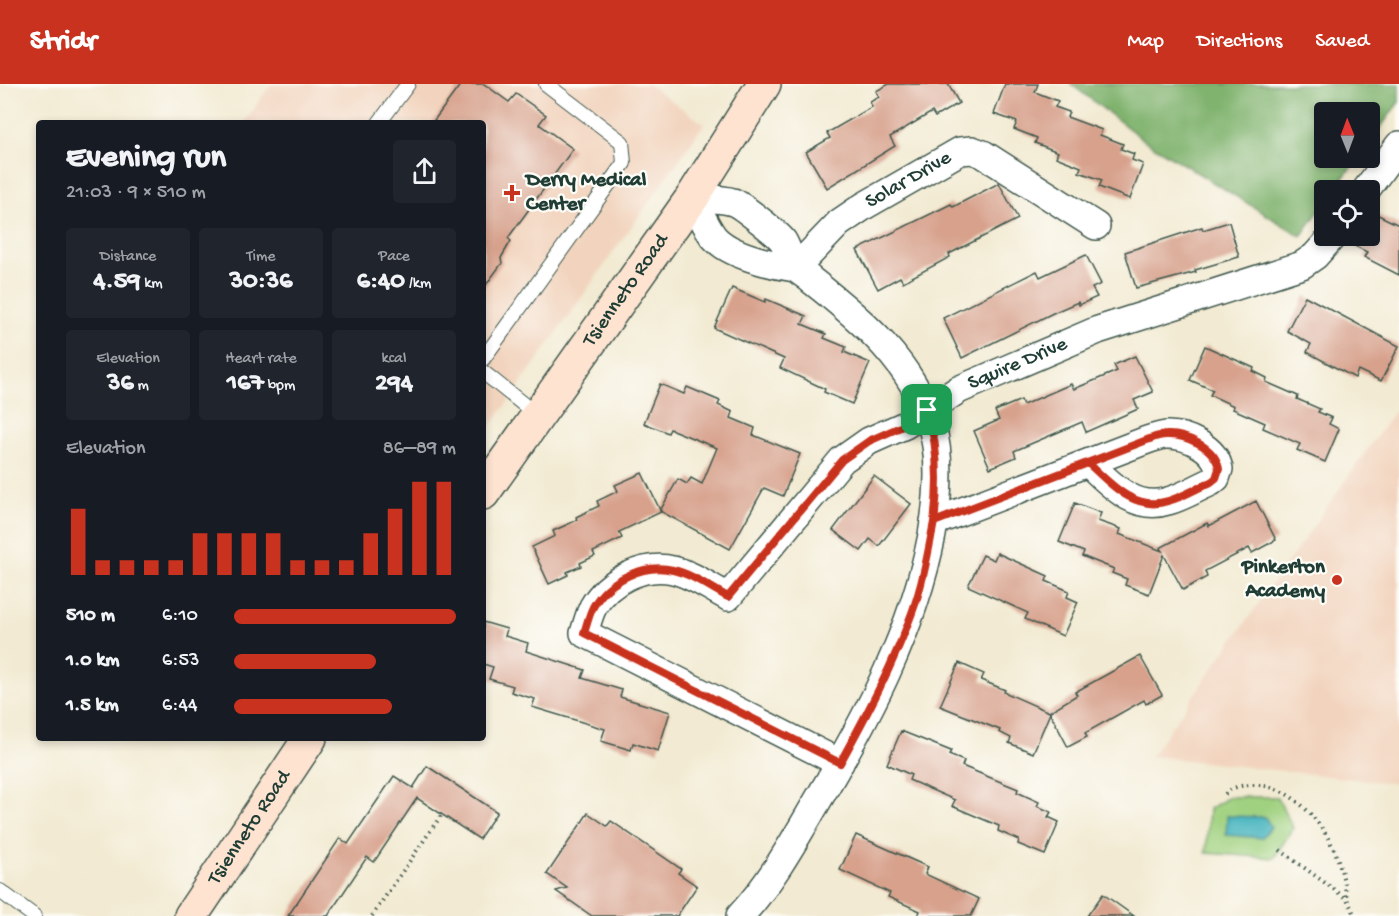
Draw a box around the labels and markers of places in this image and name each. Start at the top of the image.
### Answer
place label: Derry Medical Center [524,169,647,218]
marker: Derry Medical Center [503,184,521,202]
pin [901,384,952,435]
place label: Pinkerton Academy [1241,556,1326,605]
marker: Pinkerton Academy [1330,573,1344,587]

